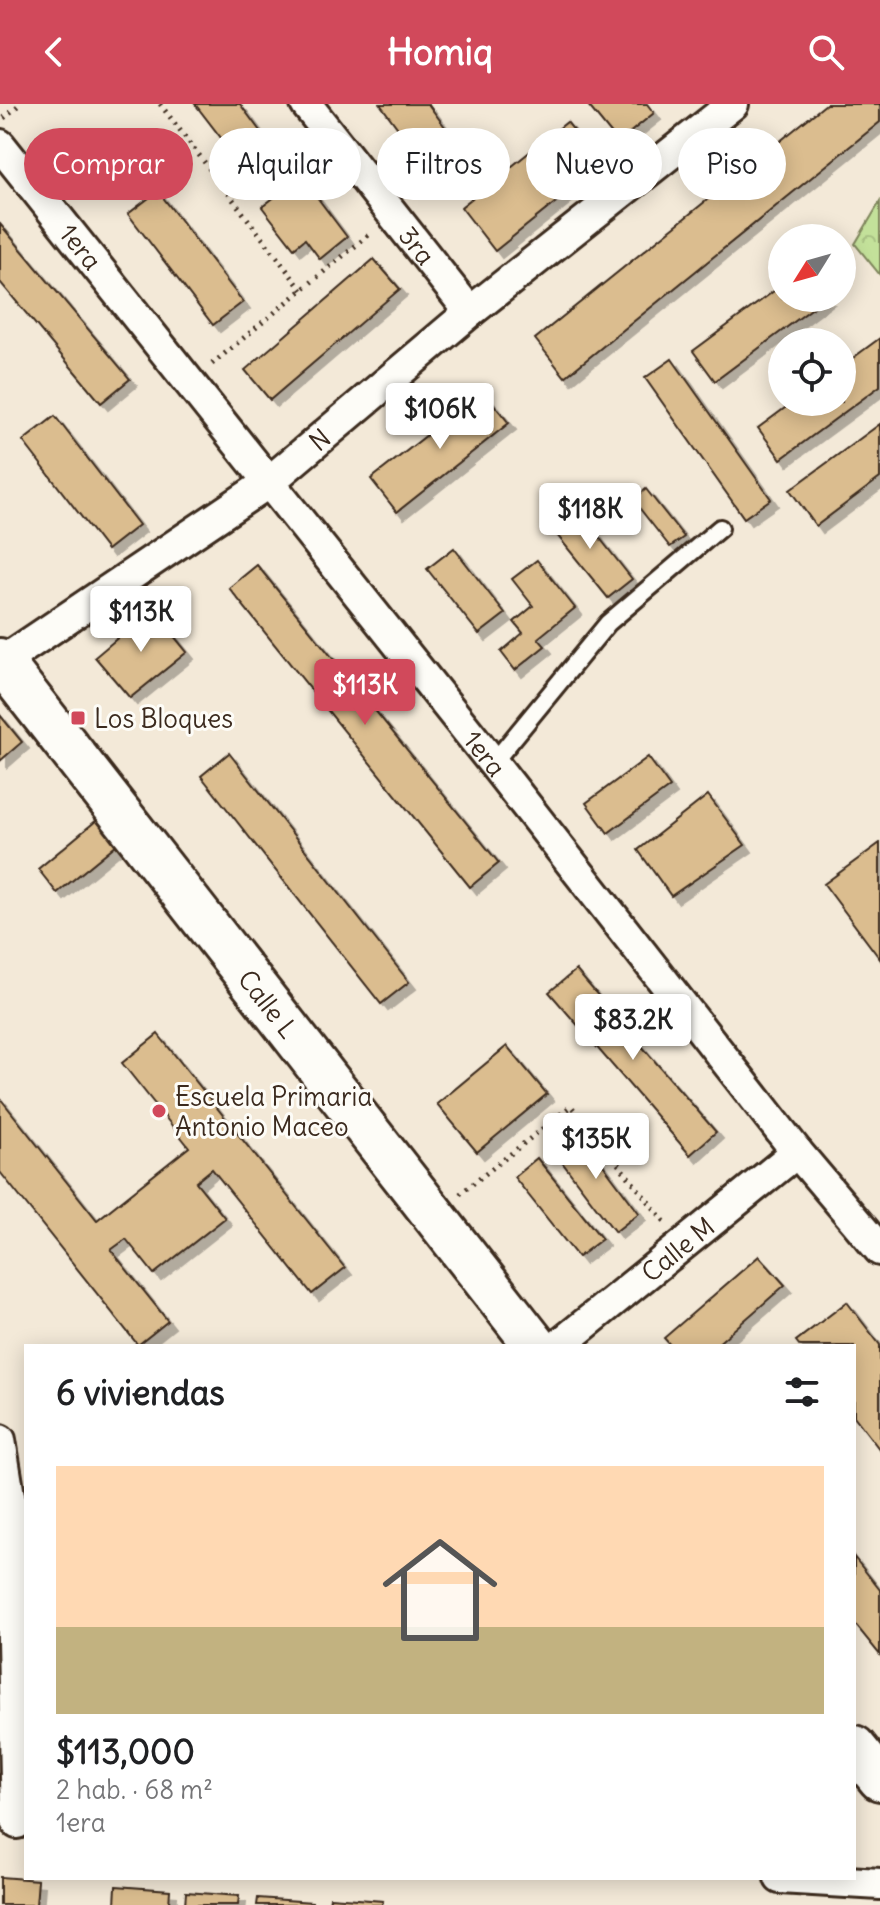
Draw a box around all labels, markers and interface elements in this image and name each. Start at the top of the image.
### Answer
icon: back [32,30,76,74]
text: Homiq [387,30,493,75]
icon: search [804,30,848,74]
chip: Comprar [24,128,193,200]
chip: Alquilar [209,128,361,200]
chip: Filtros [377,128,510,200]
chip: Nuevo [526,128,662,200]
chip: Piso [678,128,786,200]
street label: 1era [53,217,109,276]
street label: 3ra [392,219,443,271]
north arrow [768,224,856,312]
map controls [768,224,856,416]
button: locate [768,328,856,416]
pin: $106K [384,383,496,451]
text: $106K [404,392,476,425]
street label: N [302,421,337,458]
pin: $118K [534,483,646,551]
text: $118K [557,492,623,525]
pin: $113K [85,586,197,654]
text: $113K [108,595,174,628]
pin: $113K [309,659,421,727]
text: $113K [332,668,398,701]
place label: Los Bloques [94,702,233,735]
marker: Los Bloques [69,709,87,727]
street label: 1era [457,724,514,783]
street label: Calle L [231,963,305,1044]
pin: $83.2K [568,994,698,1062]
text: $83.2K [593,1003,673,1036]
place label: Escuela Primaria Antonio Maceo [175,1080,372,1143]
marker: Escuela Primaria Antonio Maceo [150,1102,168,1120]
pin: $135K [540,1113,652,1181]
text: $135K [561,1122,631,1155]
street label: Calle M [634,1209,721,1288]
icon: filters [780,1370,824,1414]
text: 6 viviendas [56,1371,225,1414]
icon: home [368,1518,512,1662]
text: $113,000 [56,1730,195,1773]
text: 2 hab. · 68 m² [56,1773,213,1806]
text: 1era [56,1806,106,1839]

